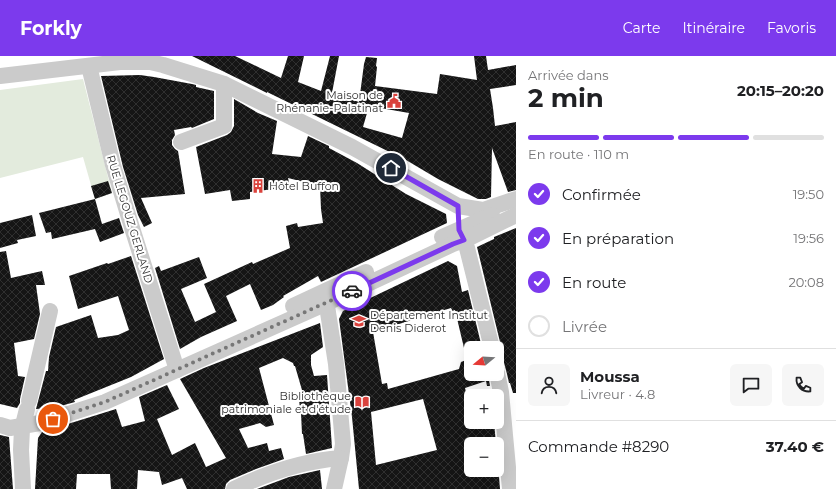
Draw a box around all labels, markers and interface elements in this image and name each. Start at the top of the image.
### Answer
text: Forkly [20,17,82,40]
text: Carte [623,19,660,37]
text: Itinéraire [682,19,745,37]
text: Favoris [767,19,816,37]
text: Arrivée dans [528,67,609,83]
text: 20:15–20:20 [737,81,824,100]
text: 2 min [528,82,604,114]
place label: Maison de Rhénanie-Palatinat [276,88,384,115]
public building icon: Maison de Rhénanie-Palatinat [386,93,402,109]
text: En route · 110 m [528,146,629,162]
pin [374,151,408,185]
street label: RUE LEGOUZ GERLAND [104,153,156,285]
icon: home [380,157,402,179]
building icon: Hôtel Buffon [250,178,266,194]
place label: Hôtel Buffon [269,179,339,193]
icon: check [528,183,550,205]
text: Confirmée [562,185,641,204]
text: 19:50 [793,186,824,202]
icon: check [528,227,550,249]
text: En préparation [562,229,674,248]
text: 19:56 [793,230,824,246]
courier [332,271,372,311]
icon: check [528,271,550,293]
text: En route [562,273,626,292]
text: 20:08 [788,274,824,290]
icon: car [341,280,363,302]
place label: Département Institut Denis Diderot [370,308,489,335]
school or university icon: Département Institut Denis Diderot [351,313,367,329]
text: Livrée [562,317,607,336]
north arrow [464,341,504,381]
map controls [464,341,504,477]
button: person [528,364,570,406]
button: chat [730,364,772,406]
button: phone [782,364,824,406]
text: Moussa [580,367,640,386]
text: Livreur · 4.8 [580,386,655,402]
place label: Bibliothèque patrimoniale et d'étude [221,389,351,416]
button: + [464,389,504,429]
library icon: Bibliothèque patrimoniale et d'étude [354,394,370,410]
pin [36,402,70,436]
icon: bag [42,408,64,430]
button: − [464,437,504,477]
text: Commande #8290 [528,437,669,456]
text: 37.40 € [766,437,824,456]

